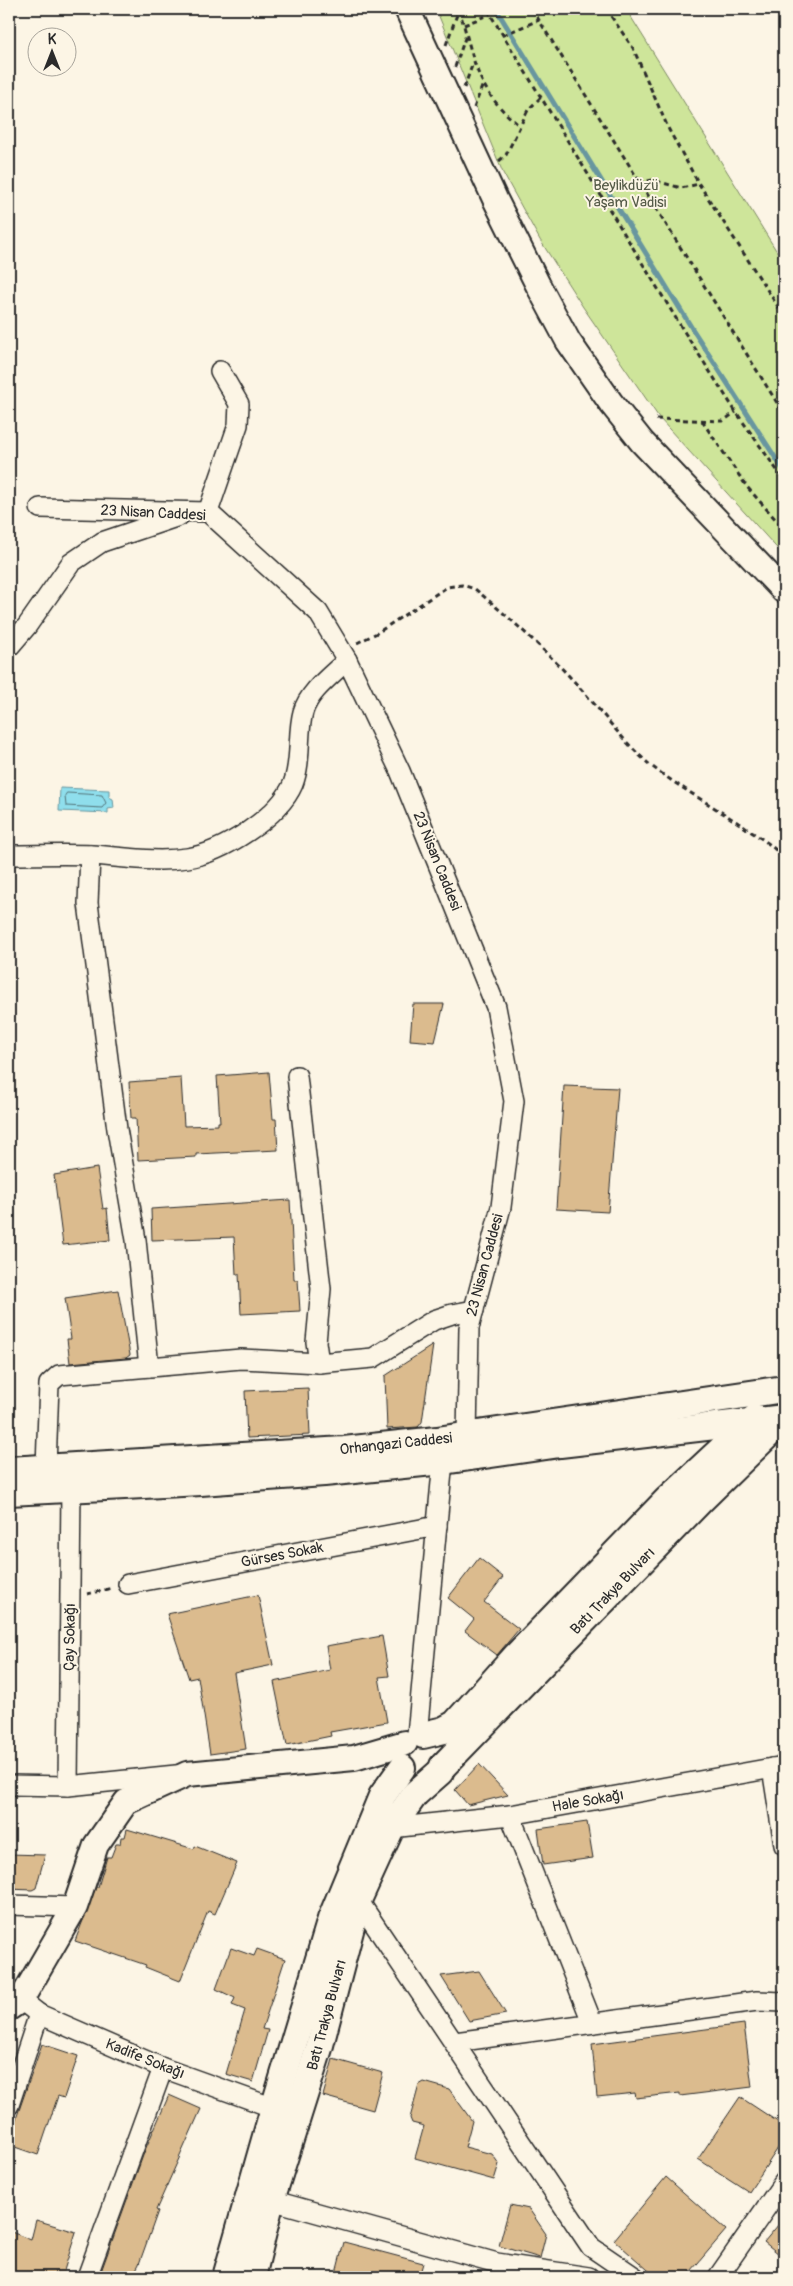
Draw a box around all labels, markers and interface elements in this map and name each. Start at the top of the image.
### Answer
north arrow [28,28,78,78]
text: K [48,31,57,48]
park label: Beylikdüzü Yaşam Vadisi [585,176,667,212]
street label: 23 Nisan Caddesi [100,501,206,525]
street label: 23 Nisan Caddesi [408,809,466,914]
street label: 23 Nisan Caddesi [462,1211,508,1318]
street label: Orhangazi Caddesi [339,1429,454,1459]
street label: Gürses Sokak [239,1538,325,1572]
street label: Batı Trakya Bulvarı [567,1543,659,1639]
street label: Çay Sokağı [60,1603,80,1671]
street label: Hale Sokağı [551,1785,625,1817]
street label: Batı Trakya Bulvarı [303,1957,351,2073]
street label: Kadife Sokağı [103,2034,187,2084]

